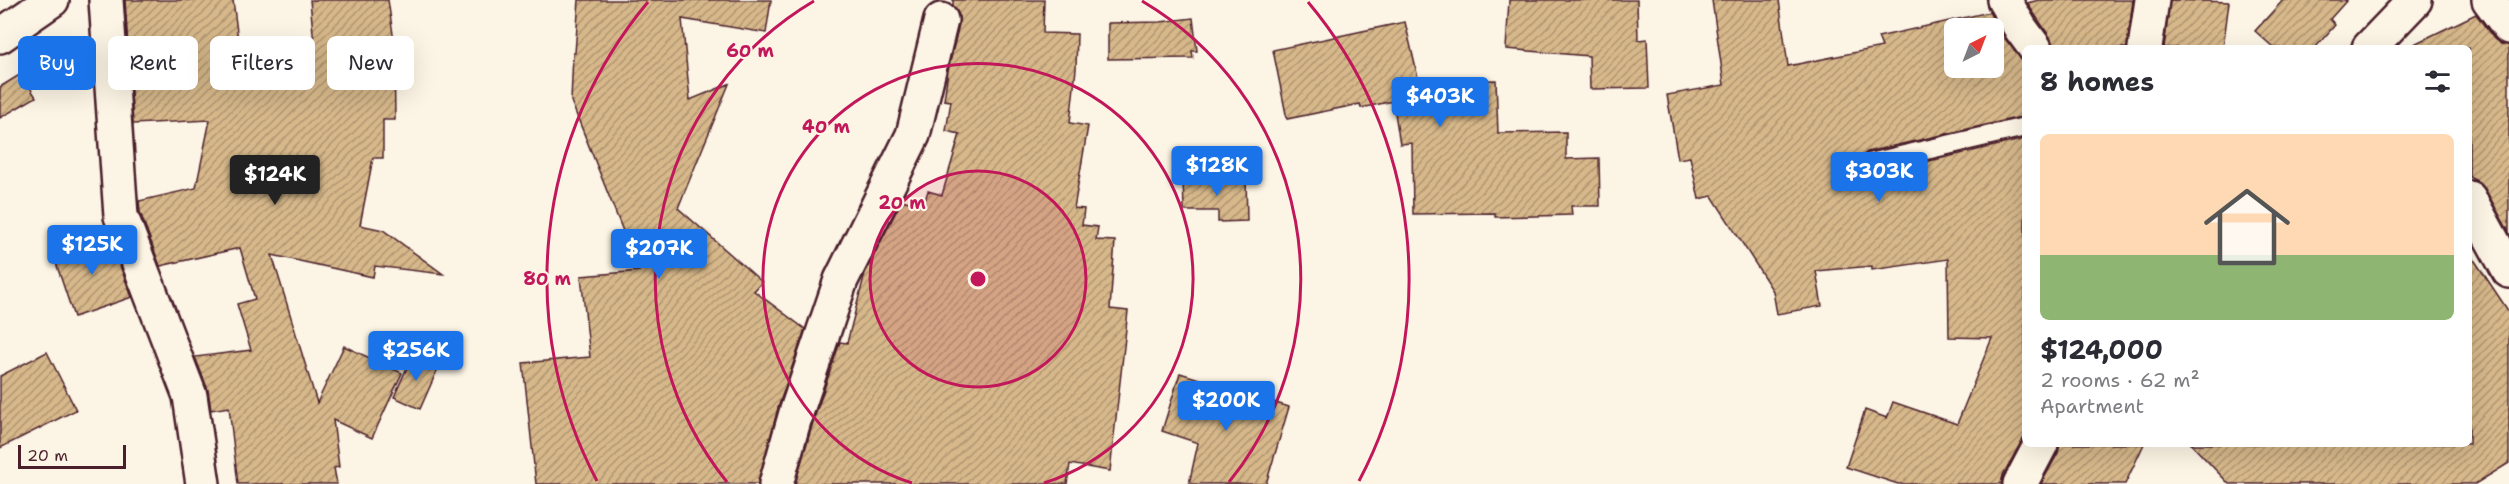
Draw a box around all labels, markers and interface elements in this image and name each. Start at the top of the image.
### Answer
north arrow [1944,18,2004,78]
map controls [1944,18,2004,78]
chip: Buy [18,36,96,90]
chip: Rent [108,36,198,90]
chip: Filters [210,36,315,90]
chip: New [327,36,414,90]
text: 60 m [726,39,774,63]
text: 8 homes [2040,64,2154,99]
icon: filters [2421,65,2454,98]
pin: $403K [1398,77,1482,128]
text: $403K [1406,83,1474,109]
text: 40 m [802,115,850,139]
pin: $128K [1175,146,1259,197]
text: $128K [1186,152,1249,178]
pin: $303K [1837,152,1921,203]
pin: $124K [233,155,317,206]
text: $303K [1845,158,1913,184]
text: $124K [244,161,306,187]
icon: home [2193,173,2301,281]
text: 20 m [878,191,926,215]
pin: $125K [50,225,134,276]
pin: $207K [617,229,701,280]
text: $125K [61,231,123,257]
text: $207K [625,235,693,261]
text: 80 m [523,267,571,291]
centre of rings [968,269,988,289]
pin: $256K [374,331,458,382]
text: $124,000 [2040,332,2163,367]
text: $256K [382,337,450,363]
text: 2 rooms · 62 m² [2040,367,2200,393]
pin: $200K [1184,381,1268,432]
text: $200K [1192,387,1260,413]
text: Apartment [2040,393,2144,419]
scale bar [18,442,126,470]
text: 20 m [27,445,68,466]

